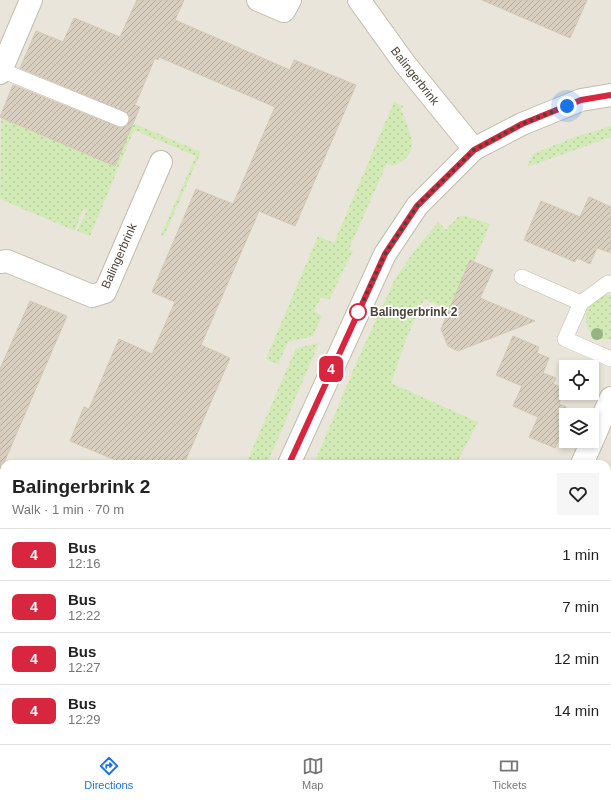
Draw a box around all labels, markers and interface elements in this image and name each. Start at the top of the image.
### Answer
street label: Balingerbrink [388,44,443,109]
your location [557,96,577,116]
street label: Balingerbrink [98,220,140,291]
marker: Balingerbrink 2 [349,303,367,321]
place label: Balingerbrink 2 [370,305,458,319]
line badge: 4 [318,356,344,382]
map controls [559,360,599,448]
button: locate [559,360,599,400]
text: 4 [327,361,335,377]
button: layers [559,408,599,448]
button: heart [557,473,599,515]
text: Balingerbrink 2 [12,476,150,497]
text: Walk · 1 min · 70 m [12,502,124,517]
text: Bus [68,539,96,556]
text: 1 min [562,546,599,563]
text: 4 [30,547,38,563]
text: 12:16 [68,556,101,571]
text: Bus [68,591,96,608]
text: 7 min [562,598,599,615]
text: 4 [30,599,38,615]
text: 12:22 [68,608,101,623]
text: Bus [68,643,96,660]
text: 12 min [554,650,599,667]
text: 4 [30,651,38,667]
text: 12:27 [68,660,101,675]
text: Bus [68,695,96,712]
text: 14 min [554,702,599,719]
text: 4 [30,703,38,719]
text: 12:29 [68,712,101,727]
tab: Directions [84,755,133,791]
tab: Map [302,755,324,791]
tab: Tickets [492,755,527,791]

